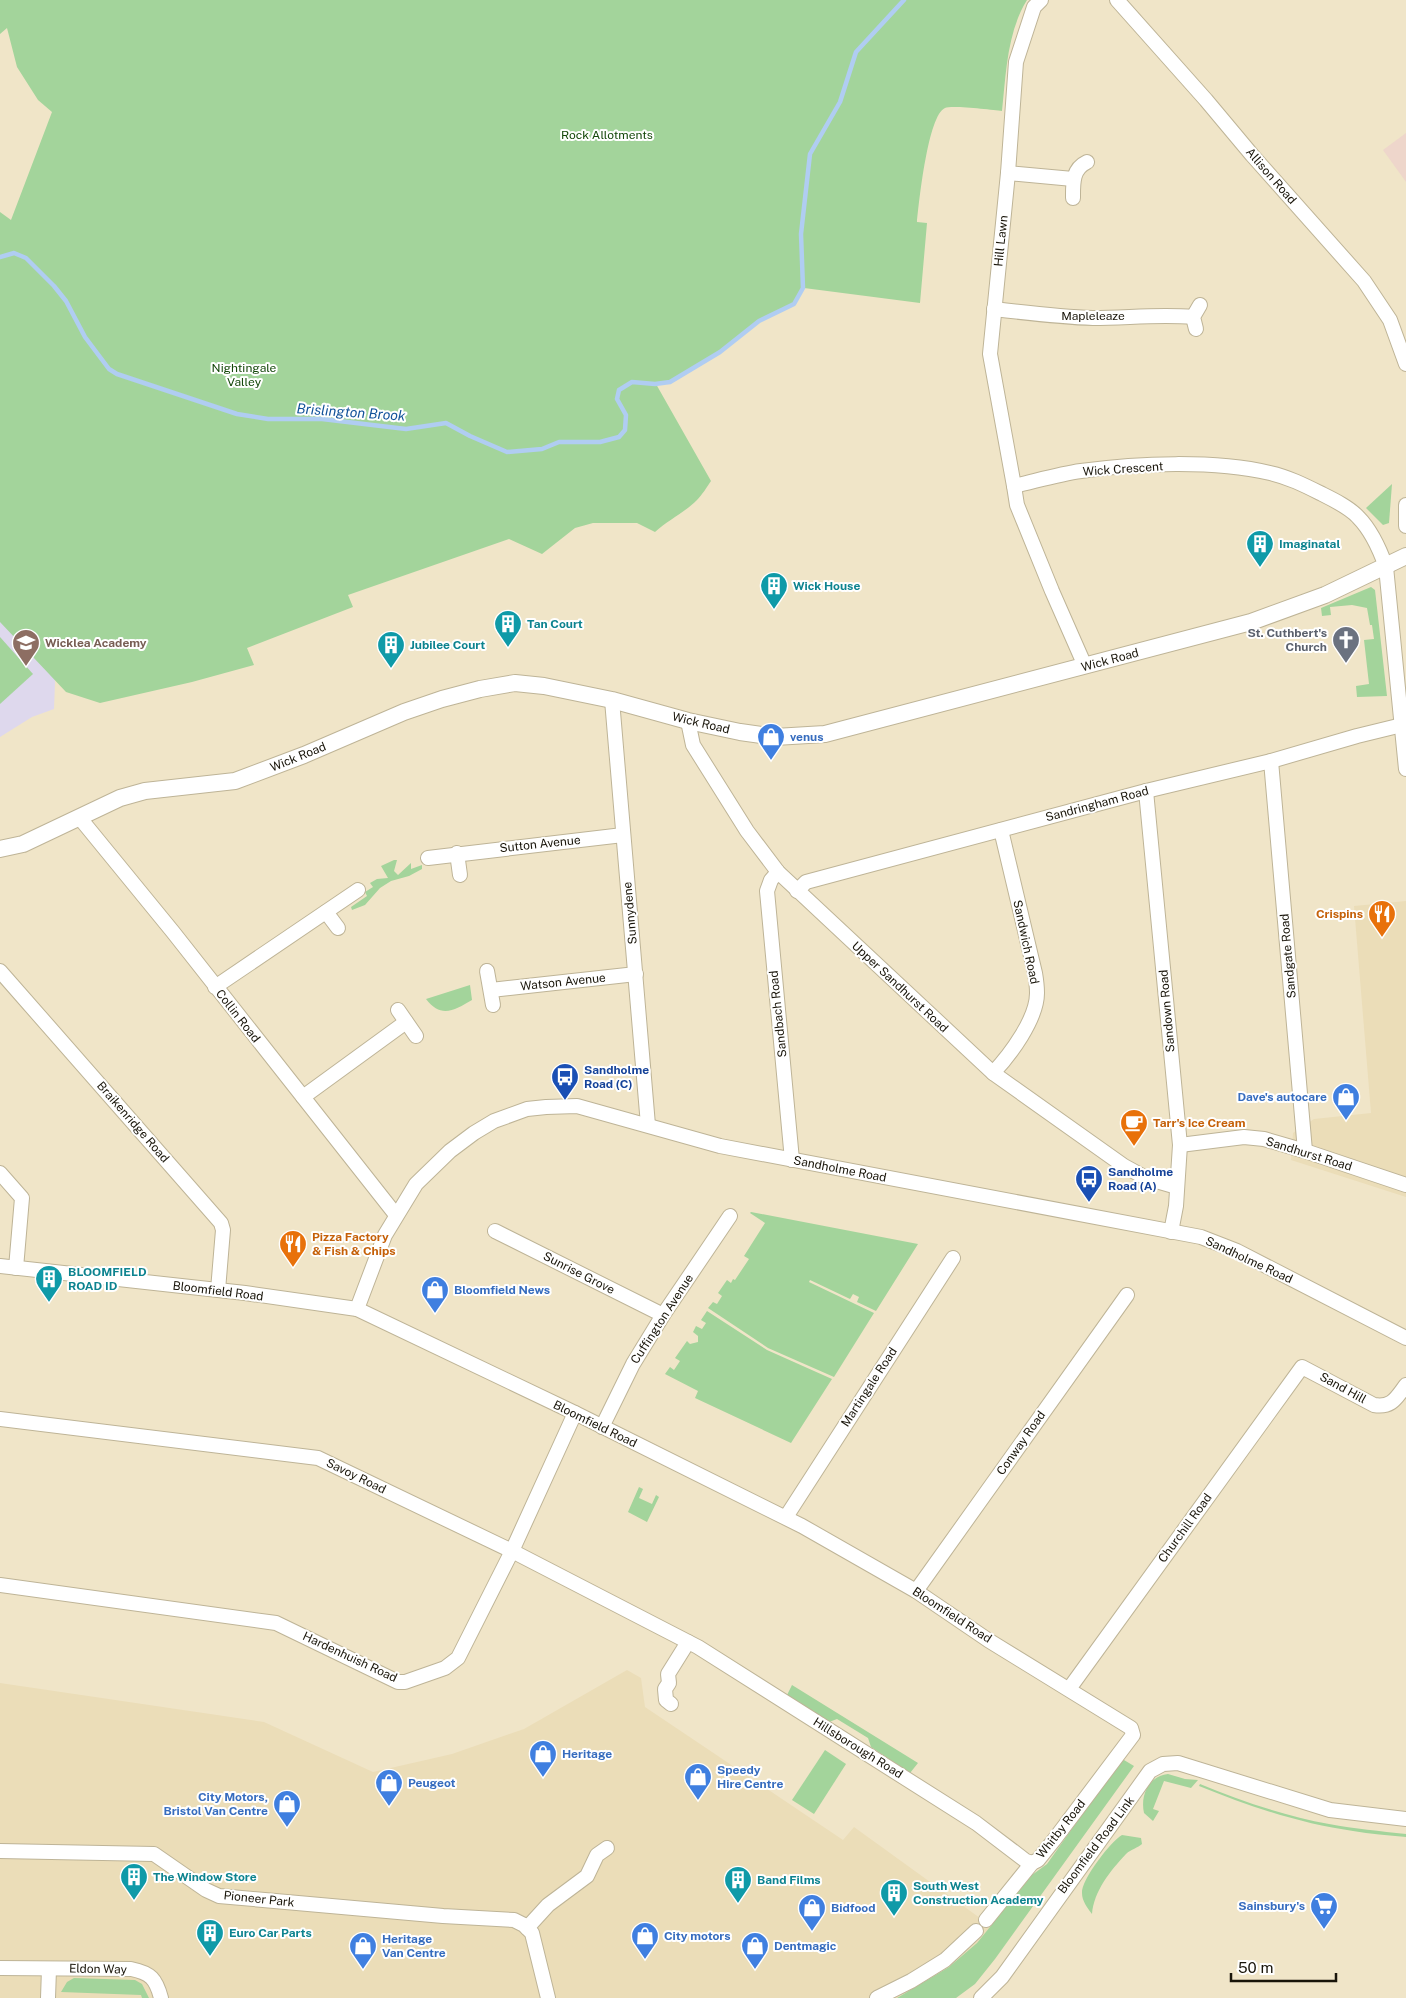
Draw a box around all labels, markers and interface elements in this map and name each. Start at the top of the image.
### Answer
park label: Rock Allotments [561,128,653,142]
street label: Allison Road [1243,145,1299,207]
street label: Hill Lawn [991,214,1011,267]
street label: Mapleleaze [1061,309,1125,323]
park label: Nightingale Valley [212,361,277,389]
water label: Brislington Brook [296,400,406,424]
street label: Wick Crescent [1082,459,1164,479]
building icon: Imaginatal [1245,529,1275,568]
place label: Imaginatal [1279,537,1340,551]
building icon: Wick House [759,571,789,610]
place label: Wick House [793,579,860,593]
building icon: Tan Court [493,609,523,648]
place label: Tan Court [527,617,583,631]
church icon: St. Cuthbert's Church [1331,625,1361,664]
place label: St. Cuthbert's Church [1247,626,1327,654]
school or university icon: Wicklea Academy [11,628,41,667]
building icon: Jubilee Court [376,630,406,669]
place label: Wicklea Academy [45,636,147,650]
place label: Jubilee Court [410,638,485,652]
street label: Wick Road [1080,646,1140,674]
street label: Wick Road [671,710,731,736]
shop icon: venus [756,722,786,761]
place label: venus [790,730,824,744]
street label: Wick Road [268,739,328,775]
street label: Sandringham Road [1044,783,1150,825]
street label: Sutton Avenue [499,833,581,855]
street label: Sunnydene [620,881,640,945]
street label: Sandwich Road [1010,899,1042,985]
restaurant icon: Crispins [1367,899,1397,938]
place label: Crispins [1316,907,1363,921]
street label: Sandgate Road [1277,913,1299,999]
street label: Upper Sandhurst Road [849,939,951,1035]
street label: Sandown Road [1156,969,1178,1053]
street label: Sandbach Road [766,970,790,1058]
street label: Watson Avenue [520,971,607,993]
street label: Collin Road [213,987,263,1045]
bus stop icon: Sandholme Road (C) [550,1062,580,1101]
place label: Sandholme Road (C) [584,1063,649,1091]
street label: Braikenridge Road [94,1079,172,1165]
shop icon: Dave's autocare [1331,1082,1361,1121]
place label: Dave's autocare [1237,1090,1327,1104]
cafe icon: Tarr's Ice Cream [1119,1108,1149,1147]
place label: Tarr's Ice Cream [1153,1116,1246,1130]
street label: Sandhurst Road [1264,1134,1354,1174]
street label: Sandholme Road [792,1153,888,1185]
bus stop icon: Sandholme Road (A) [1074,1164,1104,1203]
place label: Sandholme Road (A) [1108,1165,1173,1193]
restaurant icon: Pizza Factory & Fish & Chips [278,1229,308,1268]
place label: Pizza Factory & Fish & Chips [312,1230,395,1258]
street label: Sandholme Road [1203,1234,1295,1286]
street label: Sunrise Grove [541,1249,617,1297]
building icon: BLOOMFIELD ROAD ID [34,1264,64,1303]
place label: BLOOMFIELD ROAD ID [68,1265,147,1293]
street label: Cuffington Avenue [628,1271,696,1367]
shop icon: Bloomfield News [420,1275,450,1314]
street label: Bloomfield Road [172,1278,264,1304]
place label: Bloomfield News [454,1283,550,1297]
street label: Martingale Road [838,1345,900,1429]
street label: Sand Hill [1317,1370,1369,1407]
street label: Bloomfield Road [551,1398,639,1450]
street label: Conway Road [994,1408,1048,1478]
street label: Savoy Road [324,1456,388,1496]
street label: Churchill Road [1155,1491,1215,1565]
street label: Bloomfield Road [910,1584,994,1646]
street label: Hardenhuish Road [301,1629,399,1685]
street label: Hillsborough Road [811,1715,905,1781]
shop icon: Heritage [528,1739,558,1778]
place label: Heritage [562,1747,612,1761]
shop icon: Speedy Hire Centre [683,1762,713,1801]
place label: Speedy Hire Centre [717,1763,783,1791]
shop icon: Peugeot [374,1768,404,1807]
place label: Peugeot [408,1776,456,1790]
shop icon: City Motors, Bristol Van Centre [272,1789,302,1828]
place label: City Motors, Bristol Van Centre [163,1790,268,1818]
street label: Bloomfield Road Link [1055,1793,1137,1896]
street label: Whitby Road [1034,1797,1088,1861]
building icon: The Window Store [119,1862,149,1901]
building icon: Band Films [723,1865,753,1904]
place label: The Window Store [153,1870,257,1884]
place label: Band Films [757,1873,821,1887]
building icon: South West Construction Academy [879,1878,909,1917]
place label: South West Construction Academy [913,1879,1044,1907]
street label: Pioneer Park [223,1888,295,1910]
supermarket icon: Sainsbury's [1309,1891,1339,1930]
shop icon: Bidfood [797,1893,827,1932]
place label: Sainsbury's [1238,1899,1305,1913]
place label: Bidfood [831,1901,876,1915]
building icon: Euro Car Parts [195,1918,225,1957]
shop icon: City motors [630,1921,660,1960]
place label: Euro Car Parts [229,1926,312,1940]
place label: City motors [664,1929,731,1943]
shop icon: Heritage Van Centre [348,1931,378,1970]
shop icon: Dentmagic [740,1931,770,1970]
place label: Heritage Van Centre [382,1932,446,1960]
place label: Dentmagic [774,1939,837,1953]
scale bar [1231,1950,1336,1982]
text: 50 m [1238,1959,1273,1976]
street label: Eldon Way [69,1961,128,1977]

